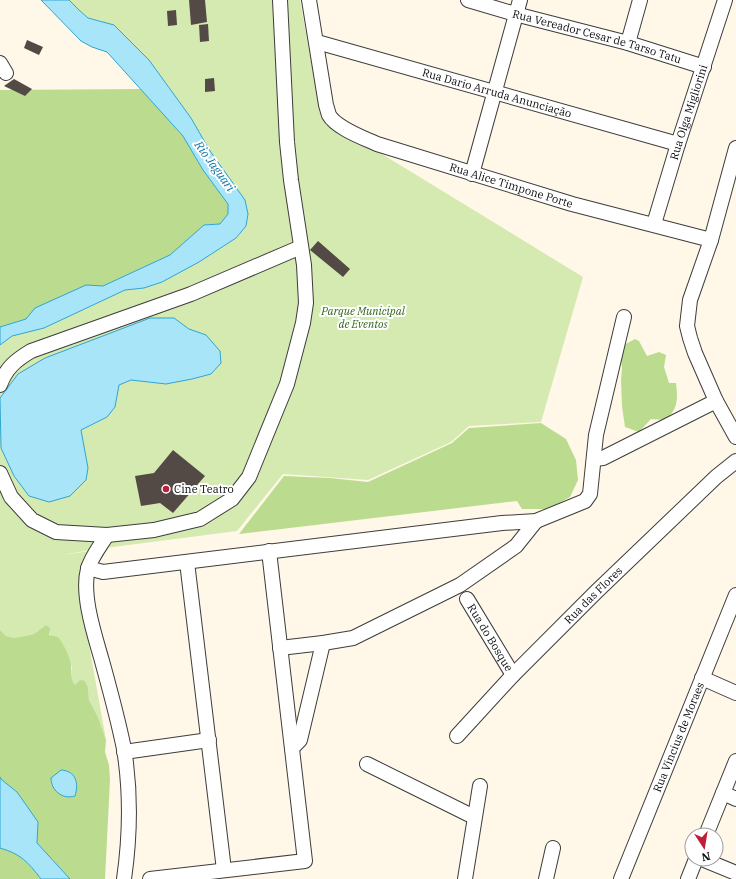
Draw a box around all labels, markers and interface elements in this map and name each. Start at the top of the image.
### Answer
street label: Rua Vereador Cesar de Tarso Tatu [511,7,683,66]
street label: Rua Olga Migliorini [667,62,711,162]
street label: Rua Dario Arruda Anunciação [421,65,573,121]
water label: Rio Jaguari [191,137,239,195]
street label: Rua Alice Timpone Porte [448,160,575,211]
park label: Parque Municipal de Eventos [320,304,406,331]
place label: Cine Teatro [174,482,234,496]
marker: Cine Teatro [161,484,171,494]
street label: Rua das Flores [561,564,625,627]
street label: Rua do Bosque [465,601,516,674]
street label: Rua Vincius de Moraes [650,680,707,794]
north arrow [684,827,724,867]
text: N [700,849,712,865]

